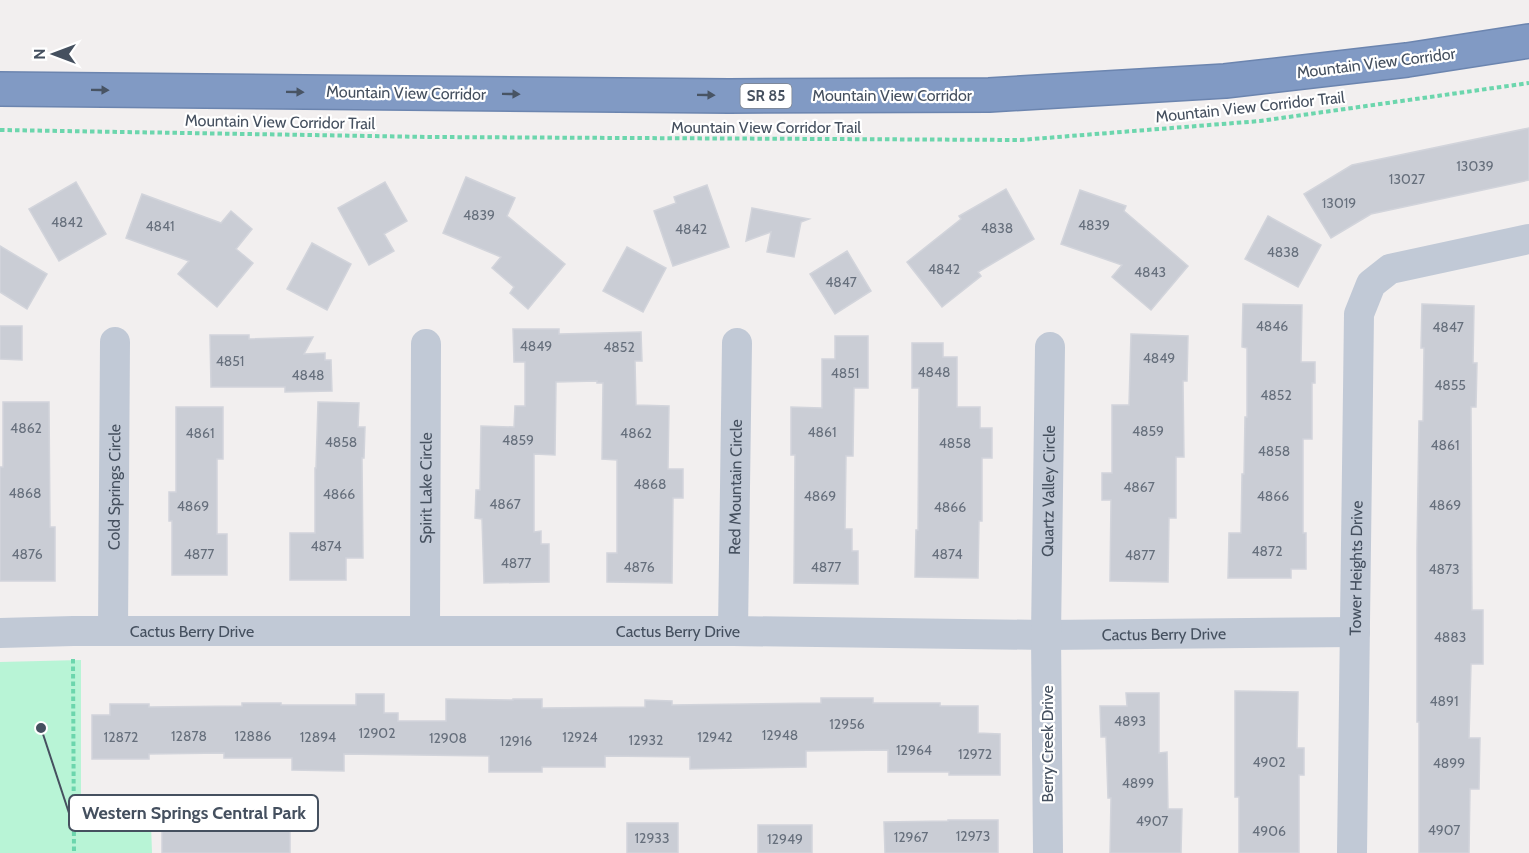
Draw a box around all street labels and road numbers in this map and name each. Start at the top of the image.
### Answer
street label: Mountain View Corridor [1296,44,1457,82]
street label: Mountain View Corridor [326,82,487,104]
road number: SR 85 [740,84,792,108]
street label: Mountain View Corridor [812,86,973,105]
street label: Mountain View Corridor Trail [1154,88,1346,126]
street label: Mountain View Corridor Trail [185,111,375,133]
street label: Mountain View Corridor Trail [671,118,861,137]
street label: Red Mountain Circle [725,419,745,555]
street label: Cold Springs Circle [104,424,124,550]
street label: Quartz Valley Circle [1038,425,1058,557]
street label: Spirit Lake Circle [416,432,435,544]
street label: Tower Heights Drive [1345,500,1366,636]
street label: Cactus Berry Drive [616,621,740,641]
street label: Cactus Berry Drive [130,622,254,641]
street label: Cactus Berry Drive [1102,624,1226,644]
street label: Berry Creek Drive [1038,685,1057,803]

